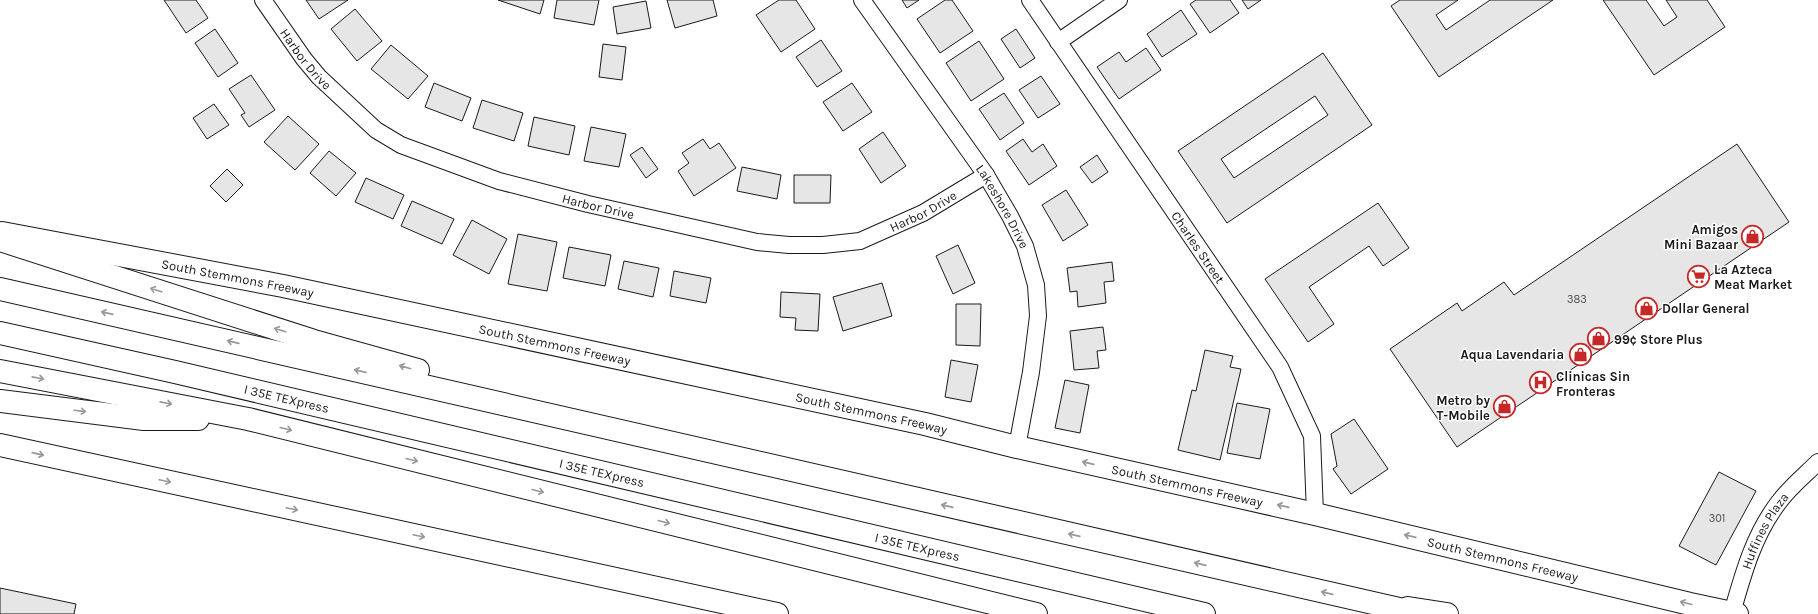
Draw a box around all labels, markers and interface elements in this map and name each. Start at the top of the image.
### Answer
street label: Harbor Drive [277,26,335,93]
street label: Lakeshore Drive [973,162,1032,251]
street label: Harbor Drive [887,187,960,235]
street label: Harbor Drive [560,191,636,222]
street label: Charles Street [1168,209,1228,286]
place label: Amigos Mini Bazaar [1664,222,1739,252]
shop icon: Amigos Mini Bazaar [1740,223,1766,249]
street label: South Stemmons Freeway [160,256,315,300]
place label: La Azteca Meat Market [1714,262,1792,292]
supermarket icon: La Azteca Meat Market [1686,263,1712,289]
one-way arrow [150,286,162,294]
house number: 383 [1567,293,1587,306]
shop icon: Dollar General [1634,295,1660,321]
place label: Dollar General [1662,301,1750,316]
one-way arrow [100,309,113,317]
street label: South Stemmons Freeway [477,321,632,369]
one-way arrow [274,326,287,333]
shop icon: 99¢ Store Plus [1586,326,1612,352]
place label: 99¢ Store Plus [1614,332,1703,347]
one-way arrow [227,338,240,346]
shop icon: Aqua Lavendaria [1567,341,1593,367]
place label: Aqua Lavendaria [1461,347,1564,363]
one-way arrow [398,363,411,370]
one-way arrow [354,367,367,375]
place label: Clinicas Sin Fronteras [1556,369,1630,399]
hospital icon: Clinicas Sin Fronteras [1527,370,1553,396]
one-way arrow [31,375,44,383]
street label: I 35E TEXpress [242,381,331,416]
street label: South Stemmons Freeway [794,389,949,437]
place label: Metro by T-Mobile [1436,393,1490,423]
shop icon: Metro by T-Mobile [1492,394,1518,420]
one-way arrow [159,400,172,408]
one-way arrow [73,407,86,415]
one-way arrow [279,425,292,433]
one-way arrow [31,450,44,458]
street label: I 35E TEXpress [558,456,646,490]
one-way arrow [405,457,418,464]
one-way arrow [1082,458,1095,466]
street label: South Stemmons Freeway [1110,461,1264,510]
one-way arrow [158,478,171,486]
one-way arrow [531,488,544,495]
street label: Huffines Plaza [1739,490,1792,571]
one-way arrow [941,502,954,509]
one-way arrow [1277,502,1290,510]
one-way arrow [285,505,298,513]
house number: 301 [1709,512,1725,525]
one-way arrow [657,519,670,527]
street label: I 35E TEXpress [873,530,962,564]
one-way arrow [1067,531,1080,538]
one-way arrow [1403,532,1416,540]
one-way arrow [412,533,425,541]
street label: South Stemmons Freeway [1426,534,1580,585]
one-way arrow [1194,559,1207,567]
one-way arrow [1321,588,1334,596]
one-way arrow [1679,599,1692,606]

